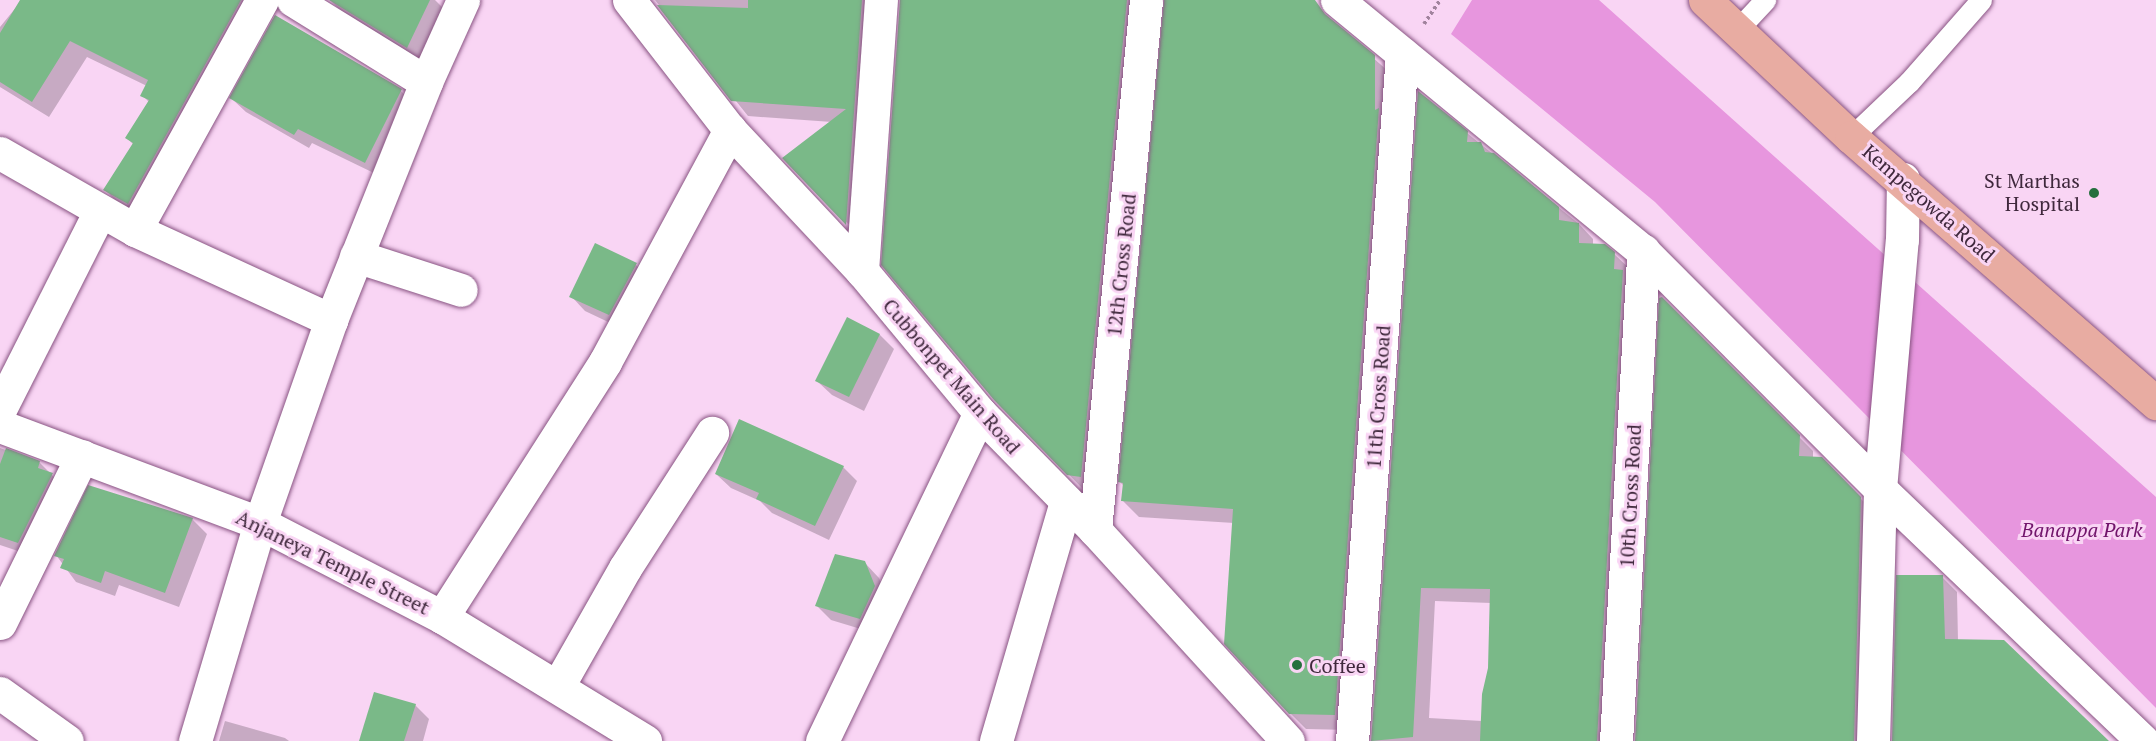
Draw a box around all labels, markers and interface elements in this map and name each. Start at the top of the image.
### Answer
street label: Kempegowda Road [1858,139,2000,267]
place label: St Marthas Hospital [1984,169,2080,216]
marker: St Marthas Hospital [2085,184,2103,202]
street label: 12th Cross Road [1102,192,1140,338]
street label: Cubbonpet Main Road [878,294,1026,458]
street label: 11th Cross Road [1361,324,1395,470]
street label: 10th Cross Road [1614,424,1646,568]
street label: Anjaneya Temple Street [232,505,434,619]
park label: Banappa Park [2021,517,2143,541]
place label: Coffee [1309,653,1366,677]
marker: Coffee [1290,658,1304,672]

